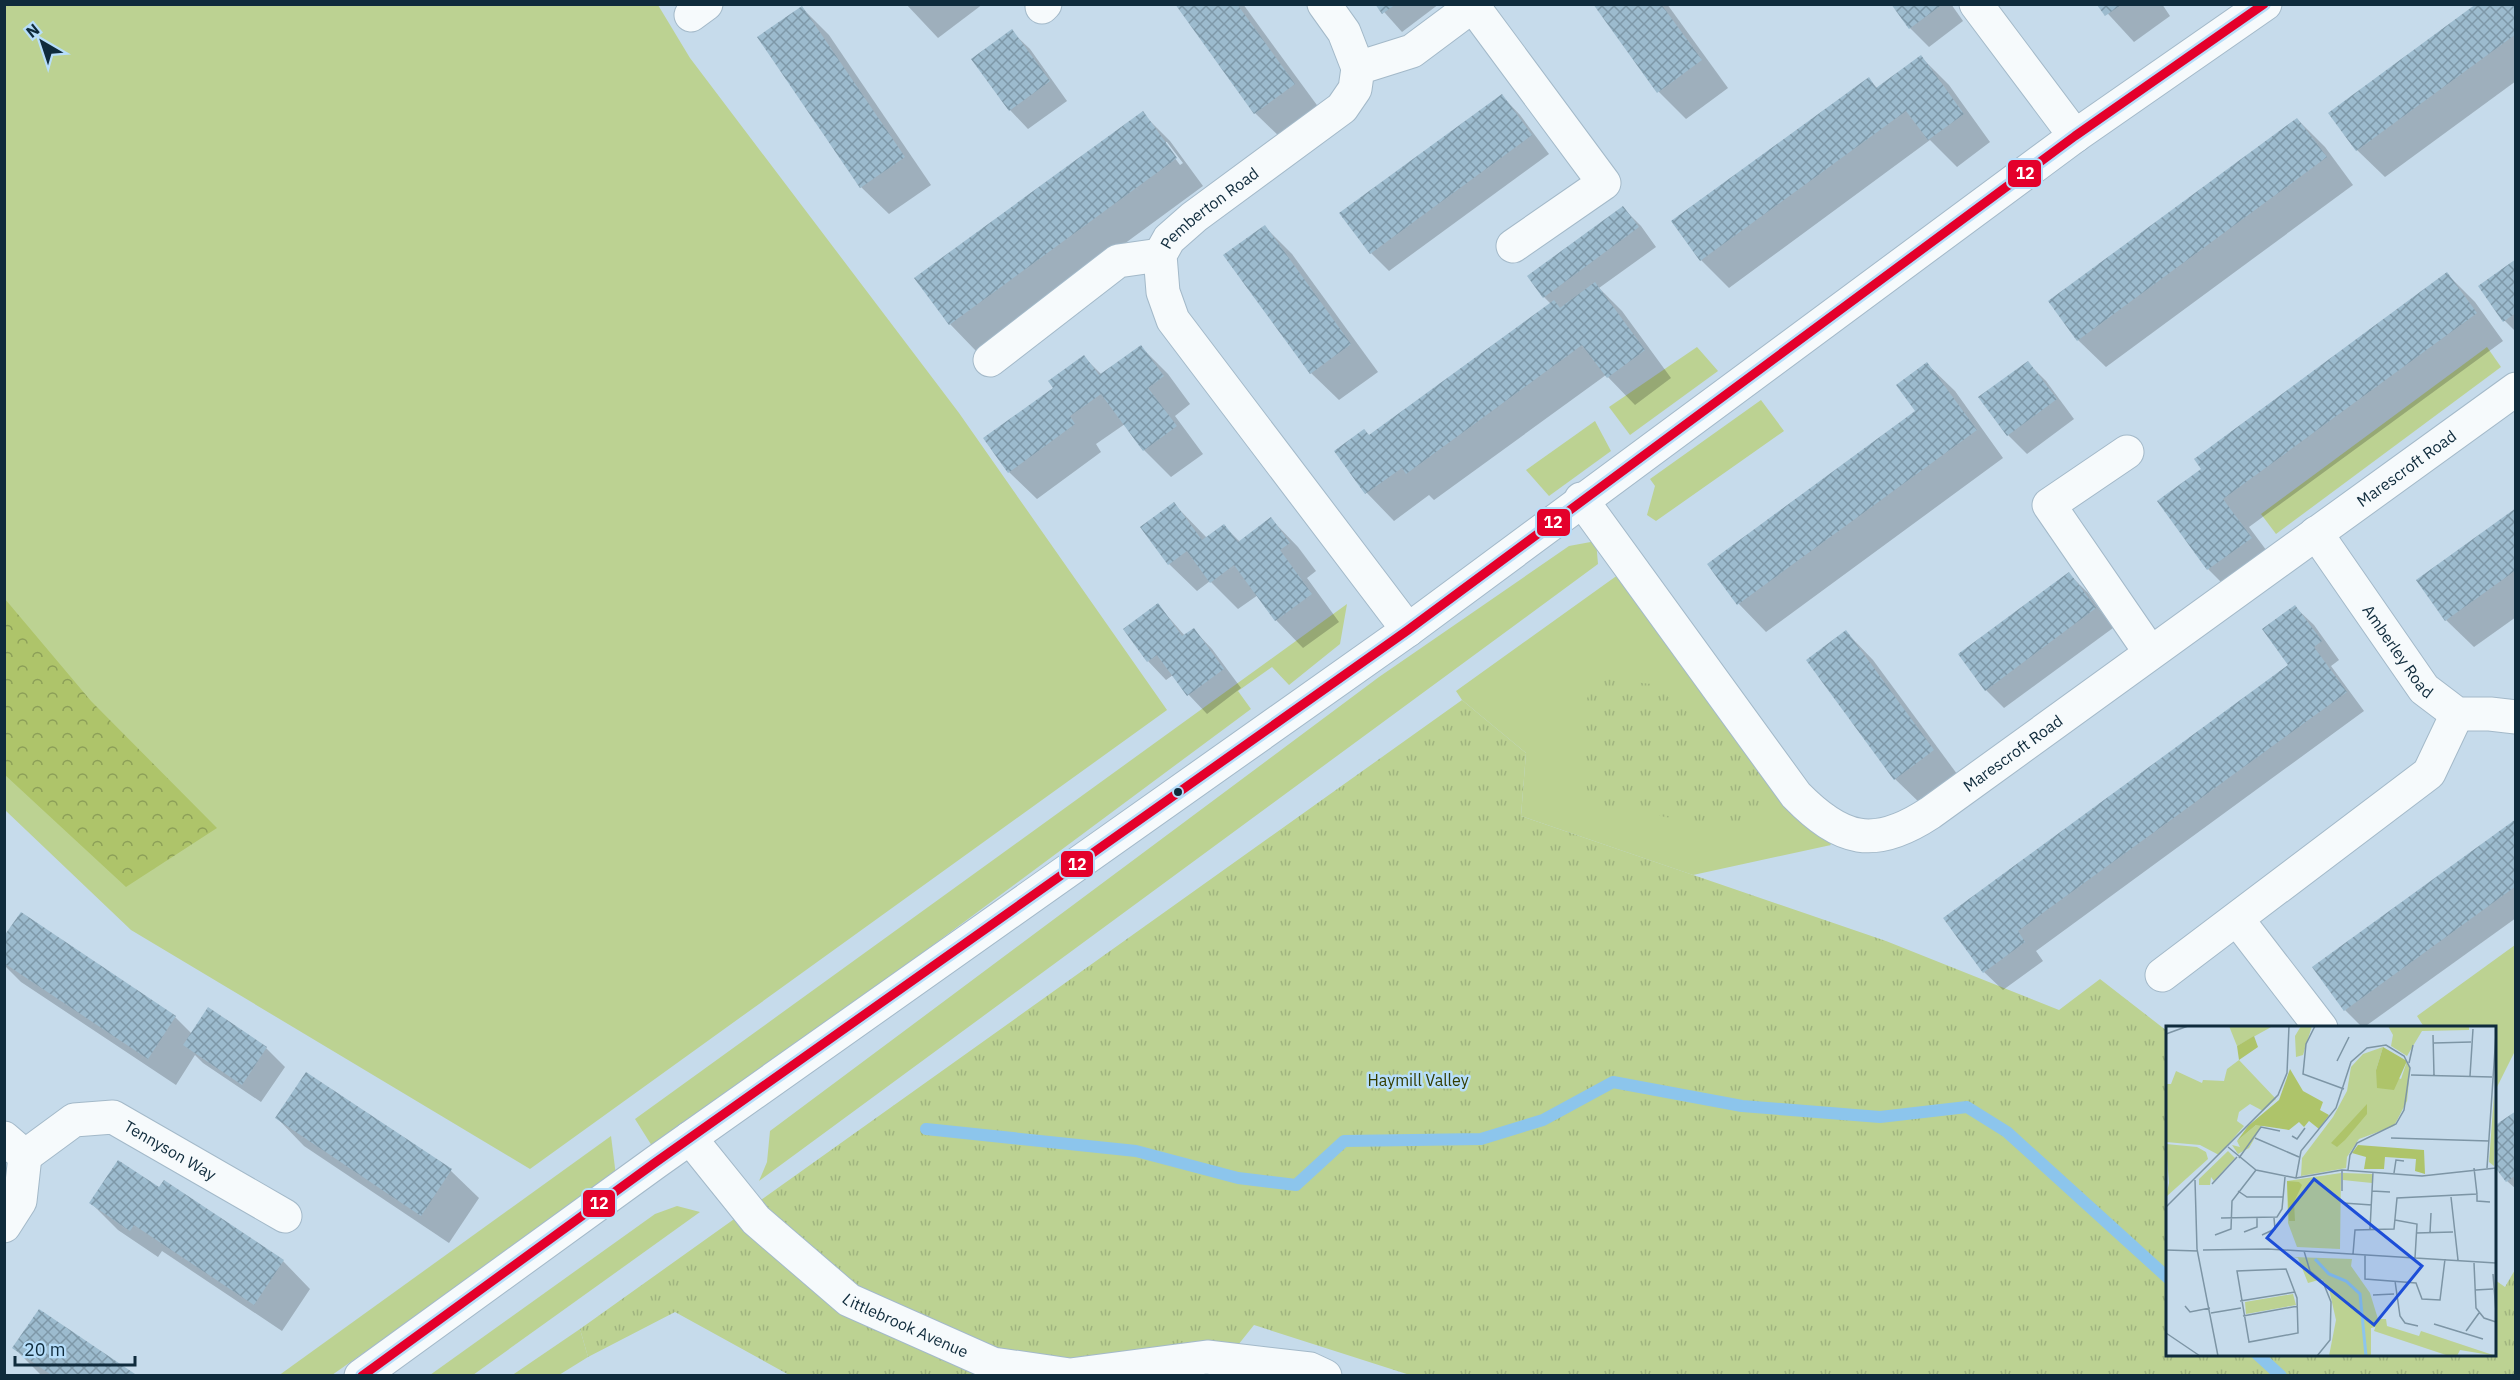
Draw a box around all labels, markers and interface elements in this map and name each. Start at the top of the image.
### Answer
north arrow [12,12,72,72]
text: N [22,19,43,42]
line badge: 12 [2007,159,2042,188]
street label: Pemberton Road [1156,163,1262,252]
text: 12 [2015,163,2035,183]
street label: Marescroft Road [2353,426,2460,511]
line badge: 12 [1536,508,1571,537]
text: 12 [1543,512,1563,532]
street label: Amberley Road [2358,601,2437,703]
street label: Marescroft Road [1959,710,2066,796]
unlabelled marker [1172,786,1184,798]
line badge: 12 [1060,850,1094,878]
text: 12 [1067,854,1087,874]
inset map [2166,1026,2496,1356]
park label: Haymill Valley [1367,1070,1469,1090]
street label: Tennyson Way [121,1116,220,1184]
line badge: 12 [582,1189,616,1218]
text: 12 [589,1193,609,1213]
street label: Littlebrook Avenue [838,1289,972,1362]
scale bar [15,1329,135,1367]
text: 20 m [24,1338,66,1361]

